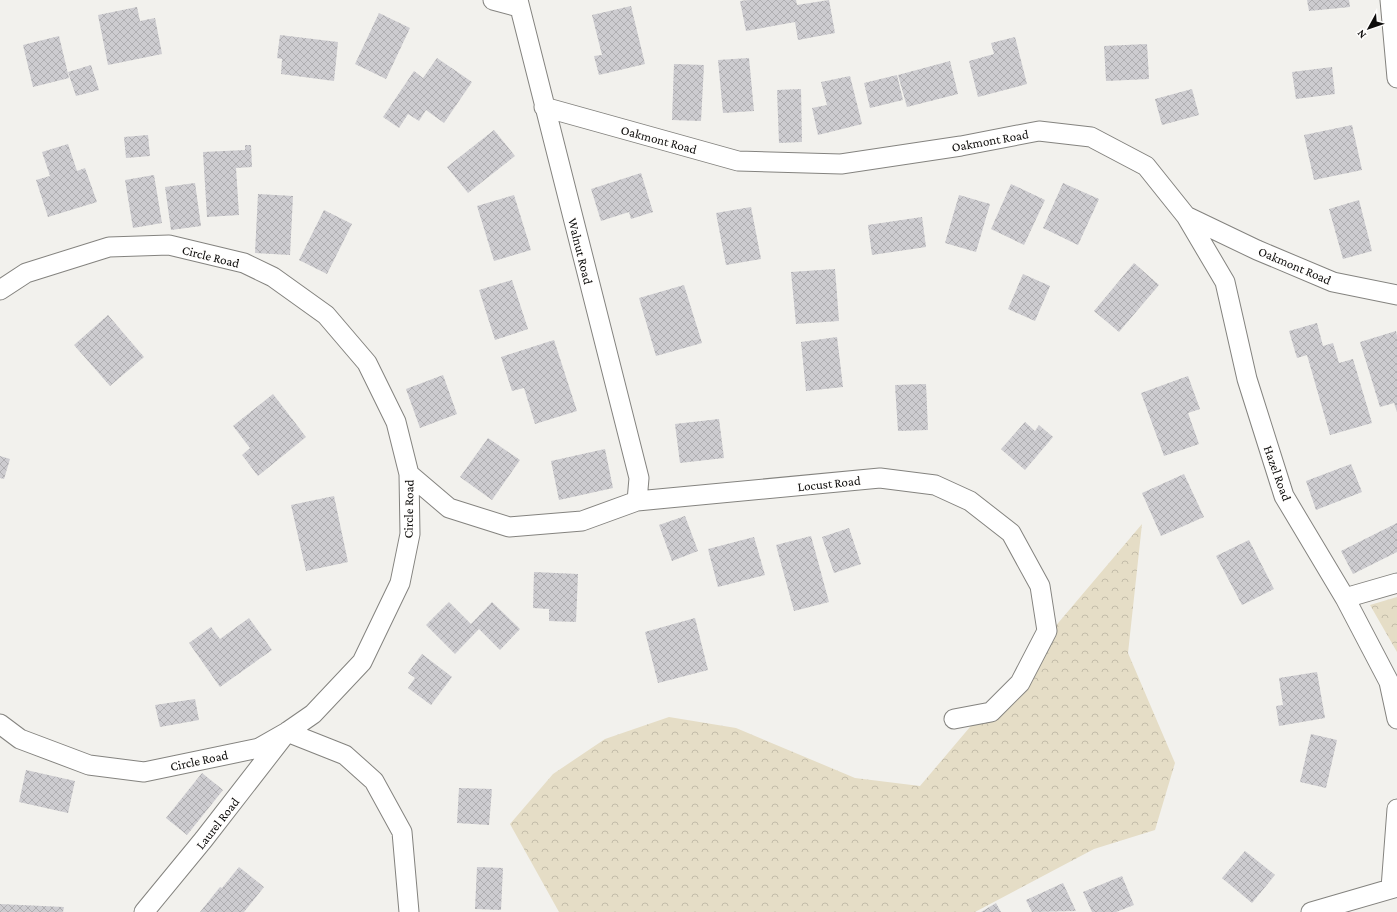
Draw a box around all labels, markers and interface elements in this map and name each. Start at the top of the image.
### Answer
north arrow [1349,8,1389,48]
text: N [1354,27,1368,41]
street label: Oakmont Road [619,122,699,157]
street label: Oakmont Road [950,126,1030,155]
street label: Walnut Road [565,216,596,286]
street label: Circle Road [181,242,241,271]
street label: Oakmont Road [1256,243,1334,288]
street label: Hazel Road [1261,443,1295,503]
street label: Locust Road [797,473,862,494]
street label: Circle Road [400,479,417,538]
street label: Circle Road [169,747,230,774]
street label: Laurel Road [192,794,242,852]

